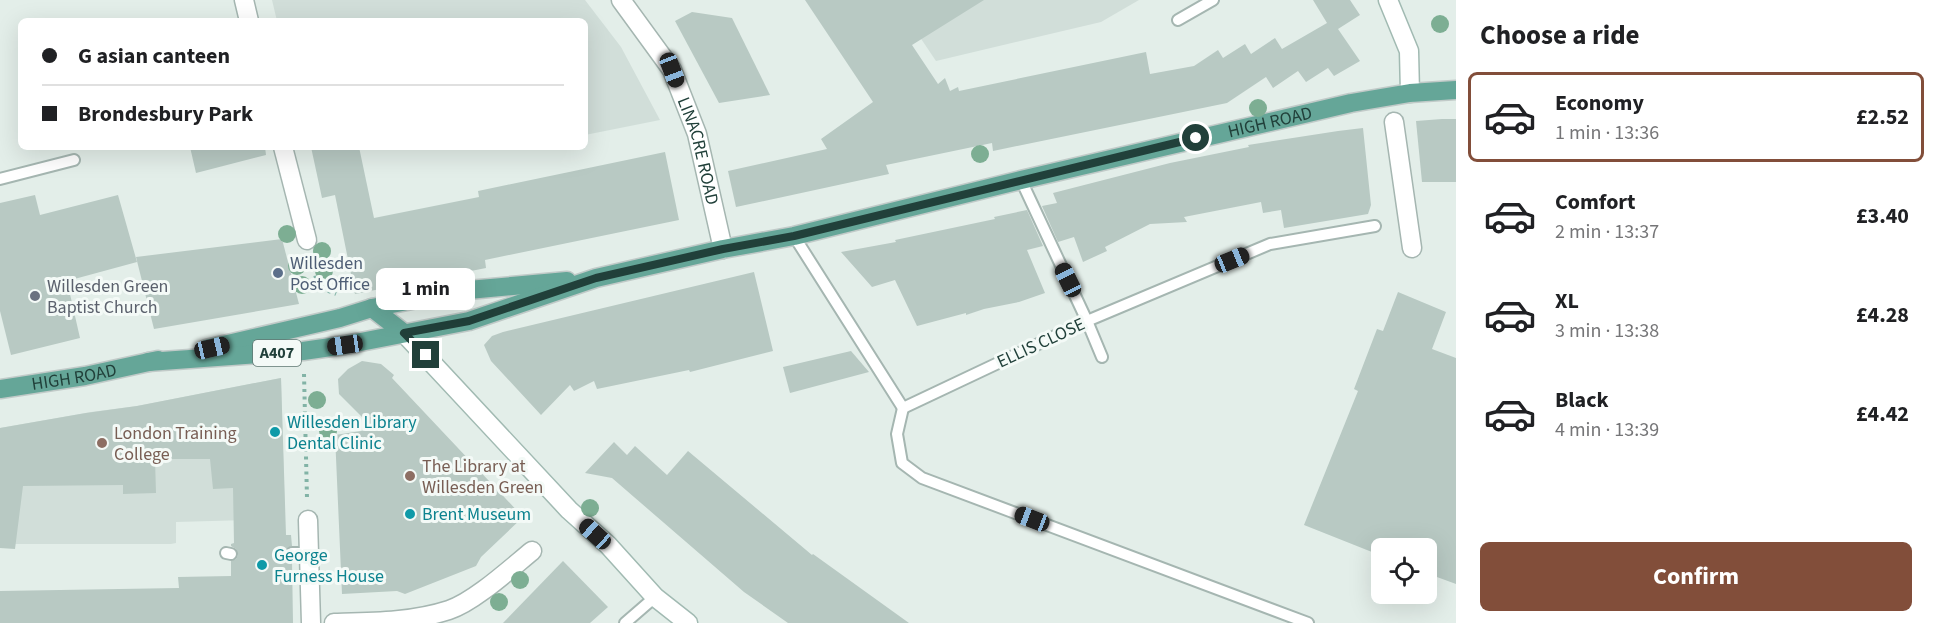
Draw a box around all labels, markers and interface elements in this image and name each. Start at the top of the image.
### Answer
text: Choose a ride [1480,16,1640,55]
text: G asian canteen [78,40,230,72]
car [657,50,687,90]
text: Economy [1555,87,1644,119]
icon: car [1483,90,1537,144]
street label: LINACRE ROAD [671,93,725,207]
text: Brondesbury Park [78,98,253,130]
street label: HIGH ROAD [1225,100,1315,144]
text: £2.52 [1856,101,1909,133]
text: 1 min · 13:36 [1555,119,1659,147]
route start [1182,124,1209,151]
text: Comfort [1555,186,1636,218]
icon: car [1483,189,1537,243]
text: £3.40 [1856,200,1909,232]
text: 2 min · 13:37 [1555,218,1659,246]
car [1212,245,1252,275]
place label: Willesden Post Office [290,251,370,297]
car [1052,260,1084,300]
marker: Willesden Post Office [271,266,285,280]
callout: 1 min [376,268,476,310]
place label: Willesden Green Baptist Church [47,274,168,320]
text: 1 min [401,275,450,303]
text: XL [1555,285,1579,317]
icon: car [1483,288,1537,342]
marker: Willesden Green Baptist Church [28,289,42,303]
text: £4.28 [1856,299,1909,331]
street label: ELLIS CLOSE [993,312,1089,374]
text: 3 min · 13:38 [1555,317,1659,345]
car [326,334,364,356]
car [192,335,232,361]
road number: A407 [253,340,301,366]
route end [412,341,439,368]
street label: HIGH ROAD [30,357,119,397]
text: Black [1555,384,1609,416]
icon: car [1483,387,1537,441]
text: £4.42 [1856,398,1909,430]
place label: Willesden Library Dental Clinic [287,410,417,456]
text: 4 min · 13:39 [1555,416,1659,444]
place label: London Training College [114,421,237,467]
marker: Willesden Library Dental Clinic [268,425,282,439]
marker: London Training College [95,436,109,450]
place label: The Library at Willesden Green [422,454,543,500]
marker: The Library at Willesden Green [403,469,417,483]
place label: Brent Museum [422,502,531,527]
car [1012,504,1052,534]
marker: Brent Museum [403,507,417,521]
car [576,515,614,553]
map controls [1371,538,1437,604]
button: locate [1371,538,1437,604]
button: Confirm [1480,542,1912,611]
place label: George Furness House [274,543,384,589]
marker: George Furness House [255,558,269,572]

